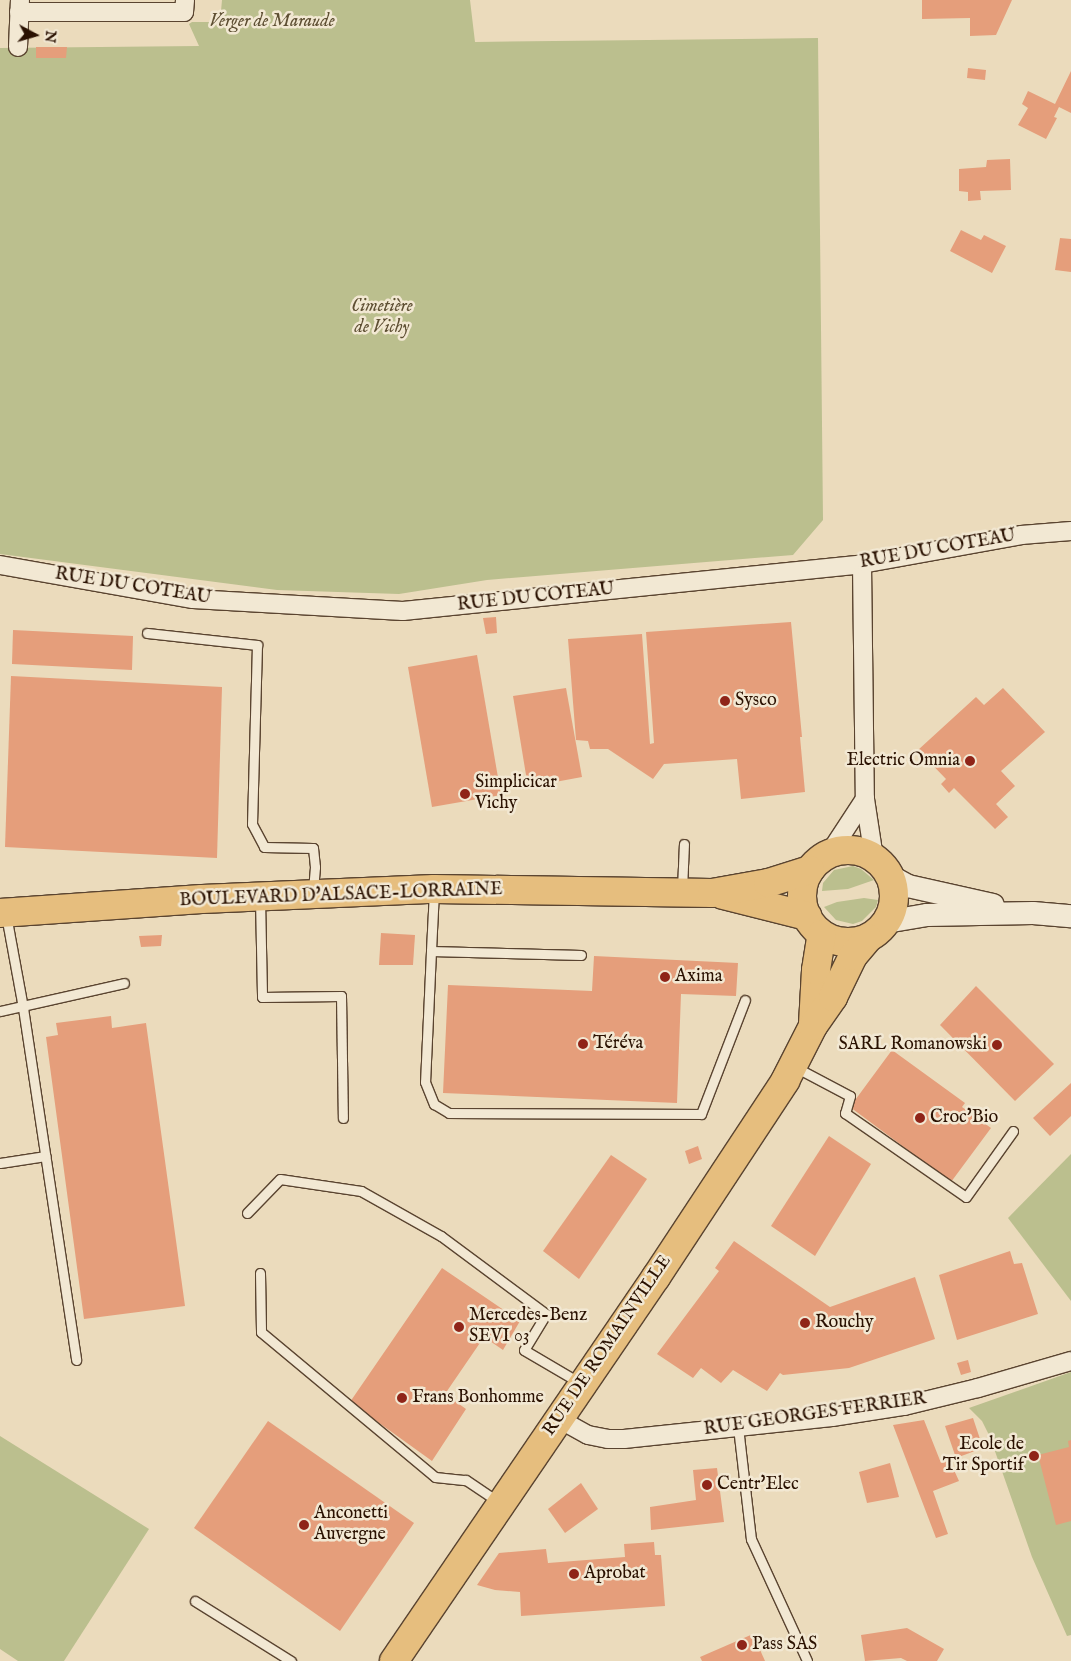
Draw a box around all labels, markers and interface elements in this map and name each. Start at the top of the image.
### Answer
north arrow [10,10,60,60]
park label: Verger de Maraude [209,11,335,33]
text: N [40,30,60,44]
park label: Cimetière de Vichy [351,297,413,340]
street label: RUE DU COTEAU [858,526,1018,574]
street label: RUE DU COTEAU [53,564,213,610]
street label: RUE DU COTEAU [456,579,616,617]
place label: Sysco [735,690,777,712]
marker: Sysco [719,695,731,707]
place label: Electric Omnia [847,750,960,772]
marker: Electric Omnia [964,755,976,767]
place label: Simplicicar Vichy [475,773,557,816]
marker: Simplicicar Vichy [459,788,471,800]
street label: BOULEVARD D'ALSACE-LORRAINE [179,880,503,912]
place label: Axima [675,966,722,988]
marker: Axima [659,971,671,983]
place label: Téréva [593,1033,643,1055]
place label: SARL Romanowski [839,1034,987,1056]
marker: Téréva [577,1038,589,1050]
marker: SARL Romanowski [991,1039,1003,1051]
place label: Croc'Bio [930,1107,998,1129]
marker: Croc'Bio [914,1112,926,1124]
street label: RUE DE ROMAINVILLE [539,1252,677,1440]
place label: Mercedes-Benz SEVI 03 [469,1306,587,1348]
place label: Rouchy [815,1312,874,1334]
marker: Rouchy [799,1317,811,1329]
marker: Mercedes-Benz SEVI 03 [453,1321,465,1333]
place label: Frans Bonhomme [412,1387,544,1409]
street label: RUE GEORGES FERRIER [702,1389,928,1441]
marker: Frans Bonhomme [396,1392,408,1404]
place label: Ecole de Tir Sportif [943,1435,1024,1478]
marker: Ecole de Tir Sportif [1028,1450,1040,1462]
place label: Centr'Elec [717,1474,799,1496]
marker: Centr'Elec [701,1479,713,1491]
place label: Anconetti Auvergne [314,1504,388,1546]
marker: Anconetti Auvergne [298,1519,310,1531]
place label: Aprobat [584,1563,646,1585]
marker: Aprobat [568,1568,580,1580]
place label: Pass SAS [752,1634,817,1656]
marker: Pass SAS [736,1639,748,1651]

